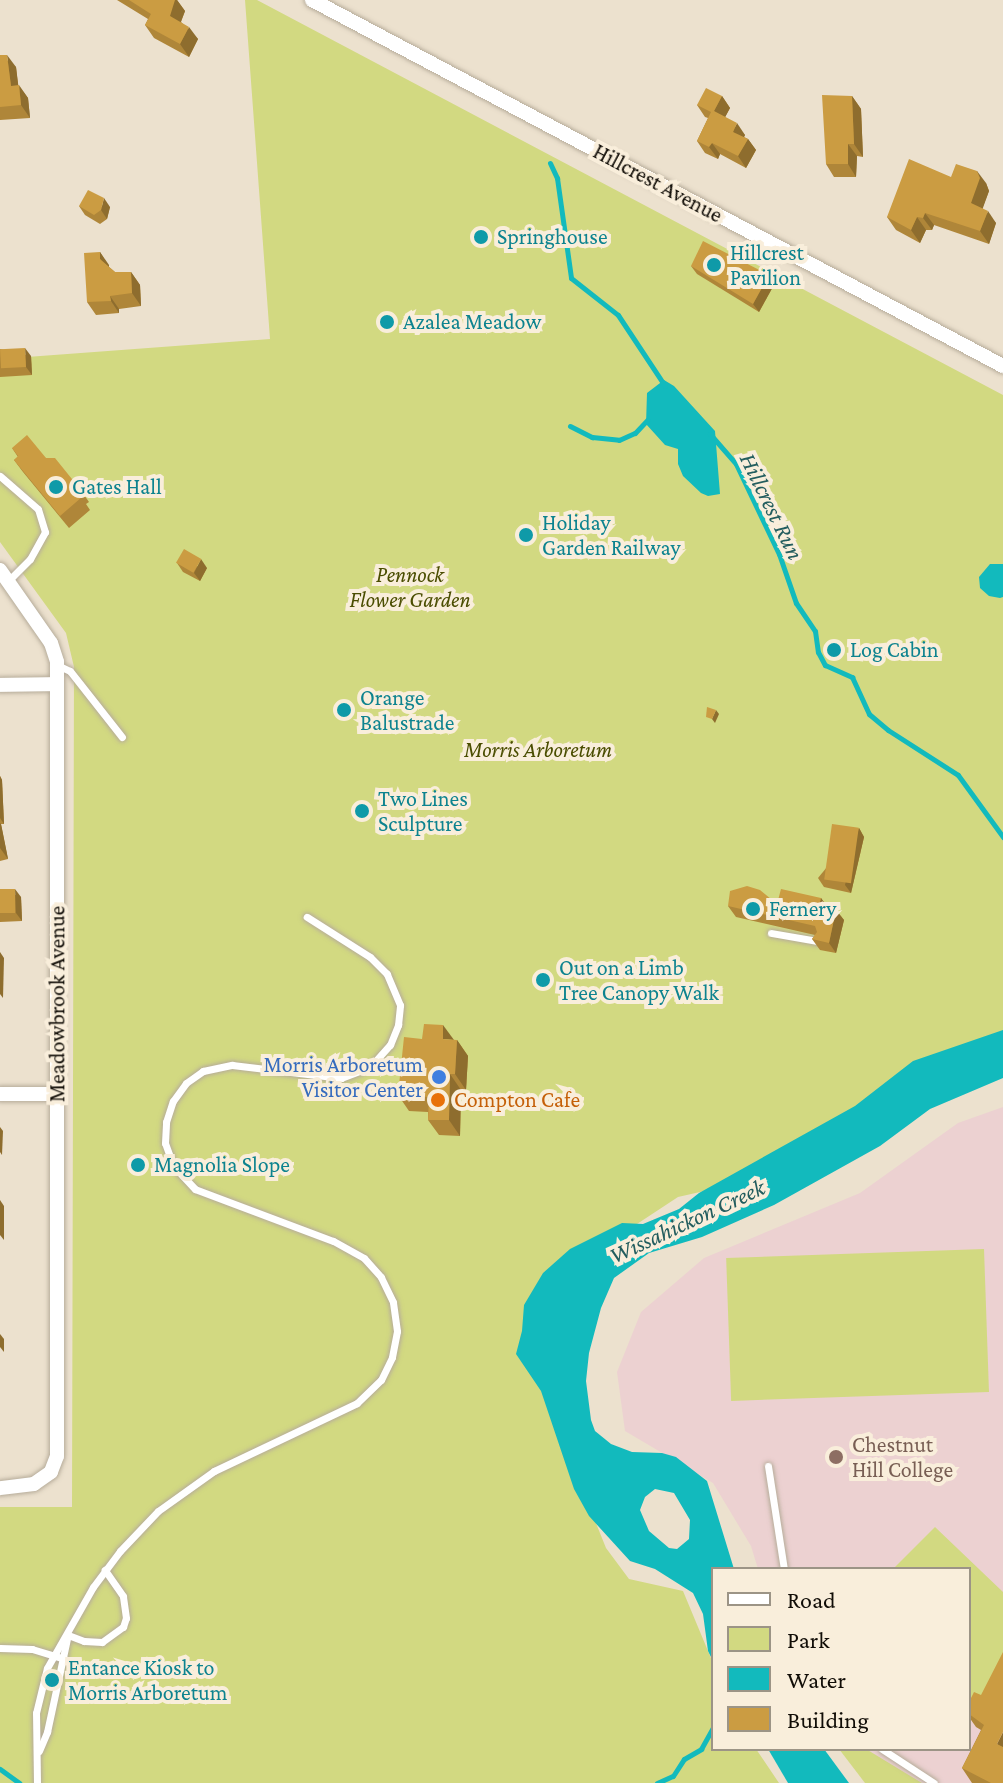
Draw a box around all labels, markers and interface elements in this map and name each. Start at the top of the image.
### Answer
street label: Hillcrest Avenue [589,138,727,228]
place label: Springhouse [497,224,608,250]
marker: Springhouse [472,228,490,246]
place label: Hillcrest Pavilion [730,239,804,290]
marker: Hillcrest Pavilion [705,256,723,274]
place label: Azalea Meadow [403,309,542,335]
marker: Azalea Meadow [378,313,396,331]
water label: Hillcrest Run [734,448,810,564]
place label: Gates Hall [72,474,162,500]
marker: Gates Hall [47,478,65,496]
place label: Holiday Garden Railway [542,509,681,560]
marker: Holiday Garden Railway [517,526,535,544]
park label: Pennock Flower Garden [349,561,471,612]
place label: Log Cabin [850,637,939,663]
marker: Log Cabin [825,641,843,659]
place label: Orange Balustrade [360,684,454,736]
marker: Orange Balustrade [335,701,353,719]
park label: Morris Arboretum [464,737,612,763]
place label: Two Lines Sculpture [378,785,468,836]
marker: Two Lines Sculpture [353,802,371,820]
place label: Fernery [769,896,836,922]
marker: Fernery [744,900,762,918]
street label: Meadowbrook Avenue [44,906,70,1102]
place label: Out on a Limb Tree Canopy Walk [559,954,719,1006]
marker: Out on a Limb Tree Canopy Walk [534,971,552,989]
place label: Morris Arboretum Visitor Center [264,1051,423,1102]
marker: Morris Arboretum Visitor Center [430,1068,448,1086]
place label: Compton Cafe [454,1087,580,1113]
marker: Compton Cafe [429,1091,447,1109]
place label: Magnolia Slope [154,1152,290,1178]
marker: Magnolia Slope [129,1156,147,1174]
water label: Wissahickon Creek [605,1172,769,1270]
place label: Chestnut Hill College [852,1431,953,1482]
marker: Chestnut Hill College [827,1448,845,1466]
legend [711,1567,971,1751]
text: Road [787,1586,836,1613]
text: Park [787,1626,830,1653]
place label: Entance Kiosk to Morris Arboretum [68,1654,227,1706]
text: Water [787,1666,846,1693]
marker: Entance Kiosk to Morris Arboretum [43,1671,61,1689]
text: Building [787,1706,869,1733]

